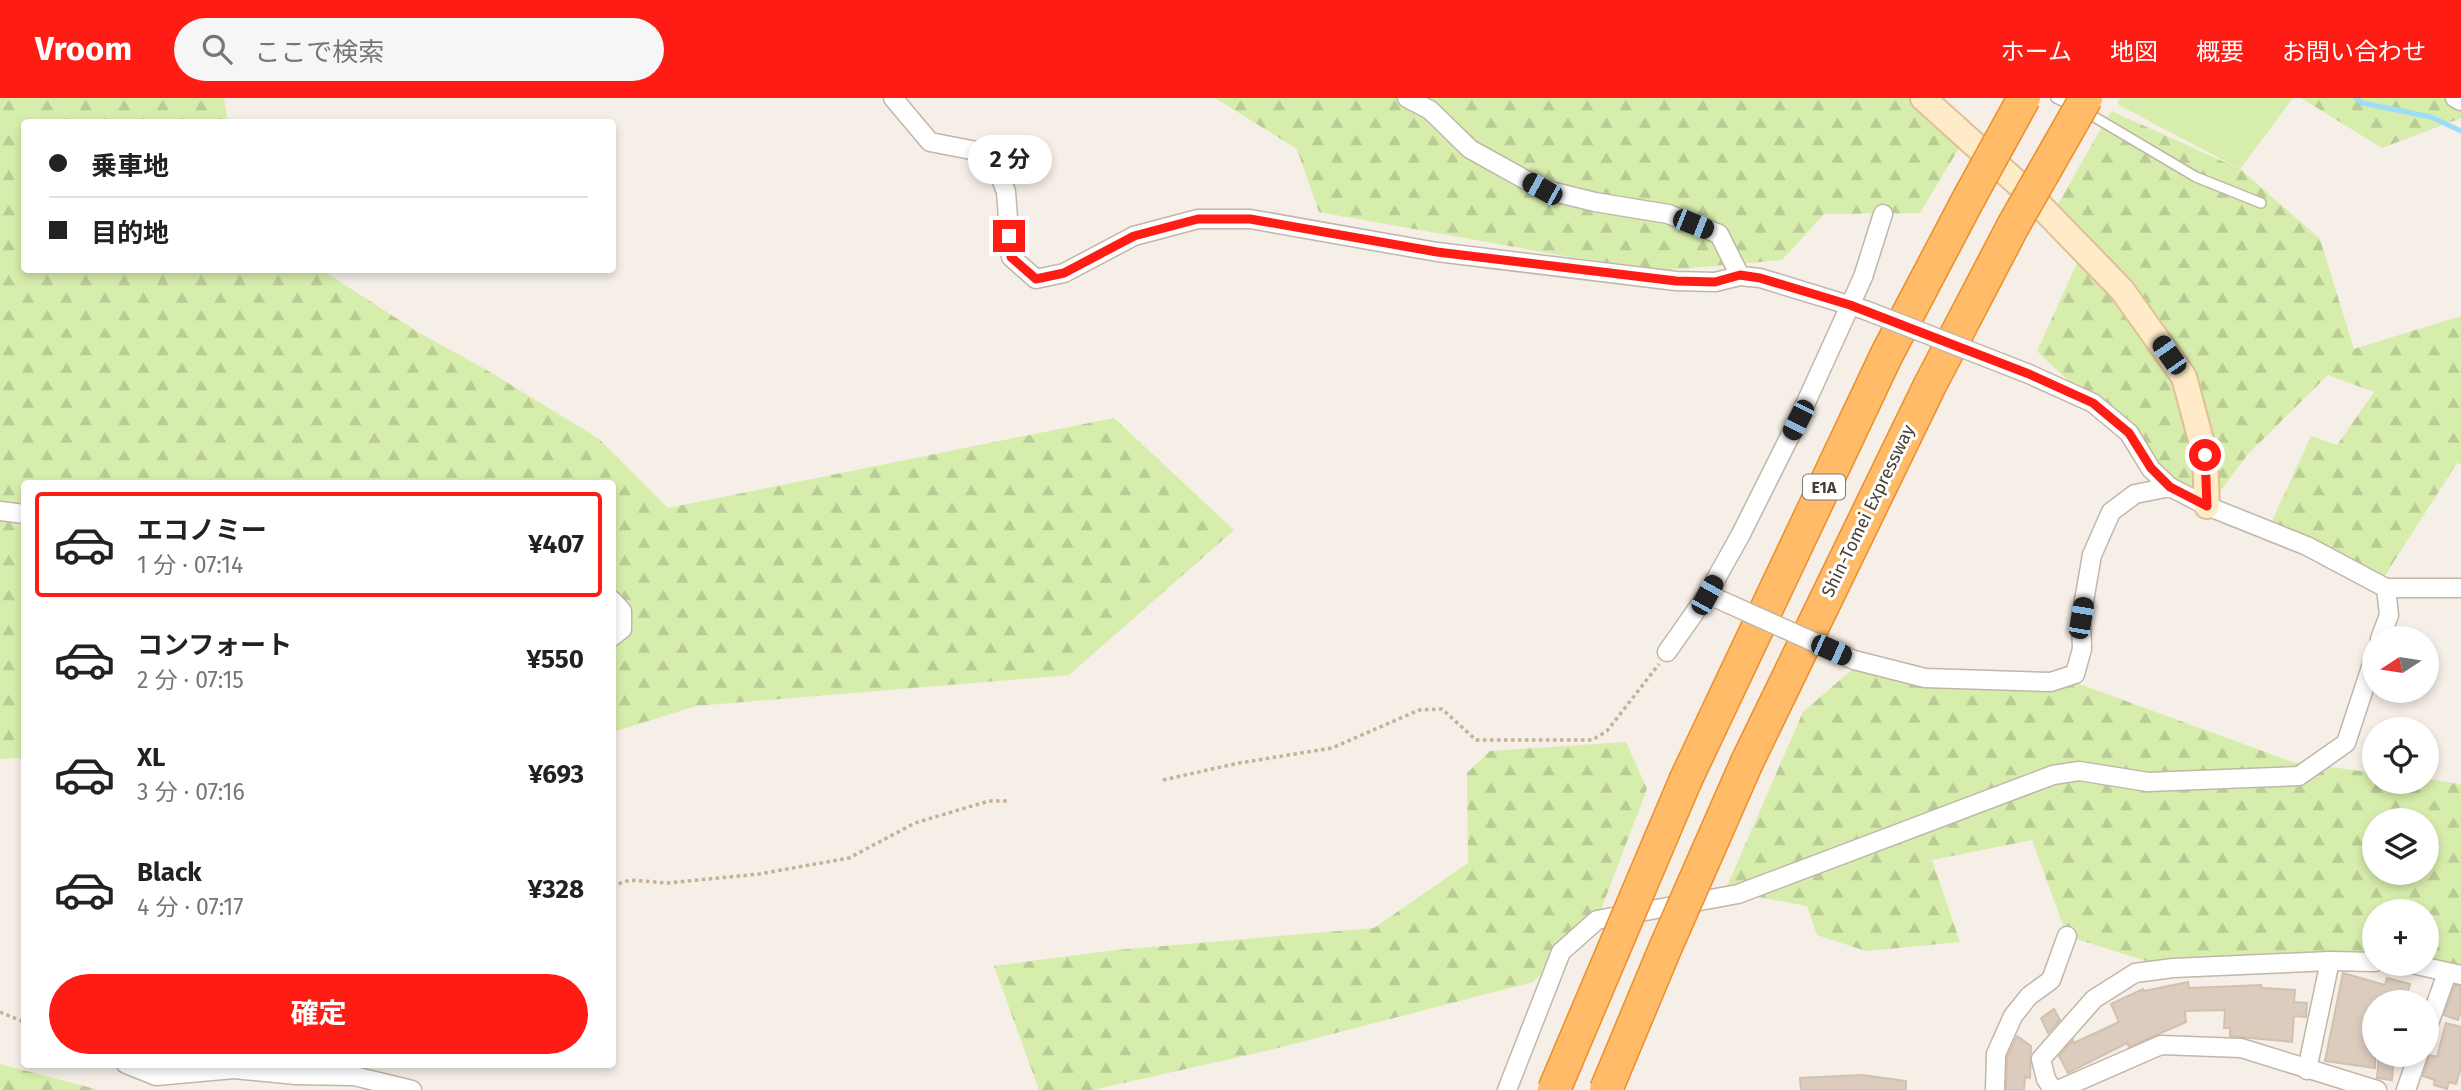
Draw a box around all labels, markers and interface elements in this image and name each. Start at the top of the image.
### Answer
search box [174,18,664,81]
text: Vroom [35,29,132,69]
icon: search [198,30,236,68]
text: ここで検索 [254,37,384,68]
text: ホーム [2001,38,2072,66]
text: 地図 [2110,38,2158,66]
text: 概要 [2196,38,2244,66]
text: お問い合わせ [2282,38,2426,66]
callout: 2 分 [967,135,1051,184]
text: 2 分 [990,145,1030,173]
text: 乗車地 [91,151,169,182]
car [1519,170,1566,208]
car [1670,206,1717,242]
text: 目的地 [91,218,169,249]
route end [993,220,1025,252]
car [2149,332,2190,378]
car [1780,397,1817,443]
street label: Shin-Tomei Expressway [1817,421,1919,601]
route start [2189,439,2221,471]
road number: E1A [1803,474,1845,500]
icon: car [53,513,116,576]
text: エコノミー [137,515,267,546]
text: ¥407 [528,529,584,560]
text: 1 分 · 07:14 [137,551,243,579]
car [1688,572,1727,618]
car [2068,595,2095,641]
north arrow [2362,626,2440,704]
map controls [2362,626,2439,1067]
icon: car [53,628,116,691]
text: コンフォート [137,630,292,661]
car [1808,632,1855,668]
text: ¥550 [527,644,584,675]
text: 2 分 · 07:15 [137,666,244,694]
button: locate [2362,717,2439,794]
text: XL [137,742,165,773]
icon: car [53,743,116,806]
text: ¥693 [528,759,584,790]
text: 3 分 · 07:16 [137,778,245,806]
button: layers [2362,808,2439,885]
text: Black [137,857,202,888]
icon: car [53,858,116,921]
text: ¥328 [528,874,584,905]
text: 4 分 · 07:17 [137,893,243,921]
button: + [2362,899,2439,976]
button: 確定 [49,974,588,1054]
button: − [2362,990,2439,1067]

